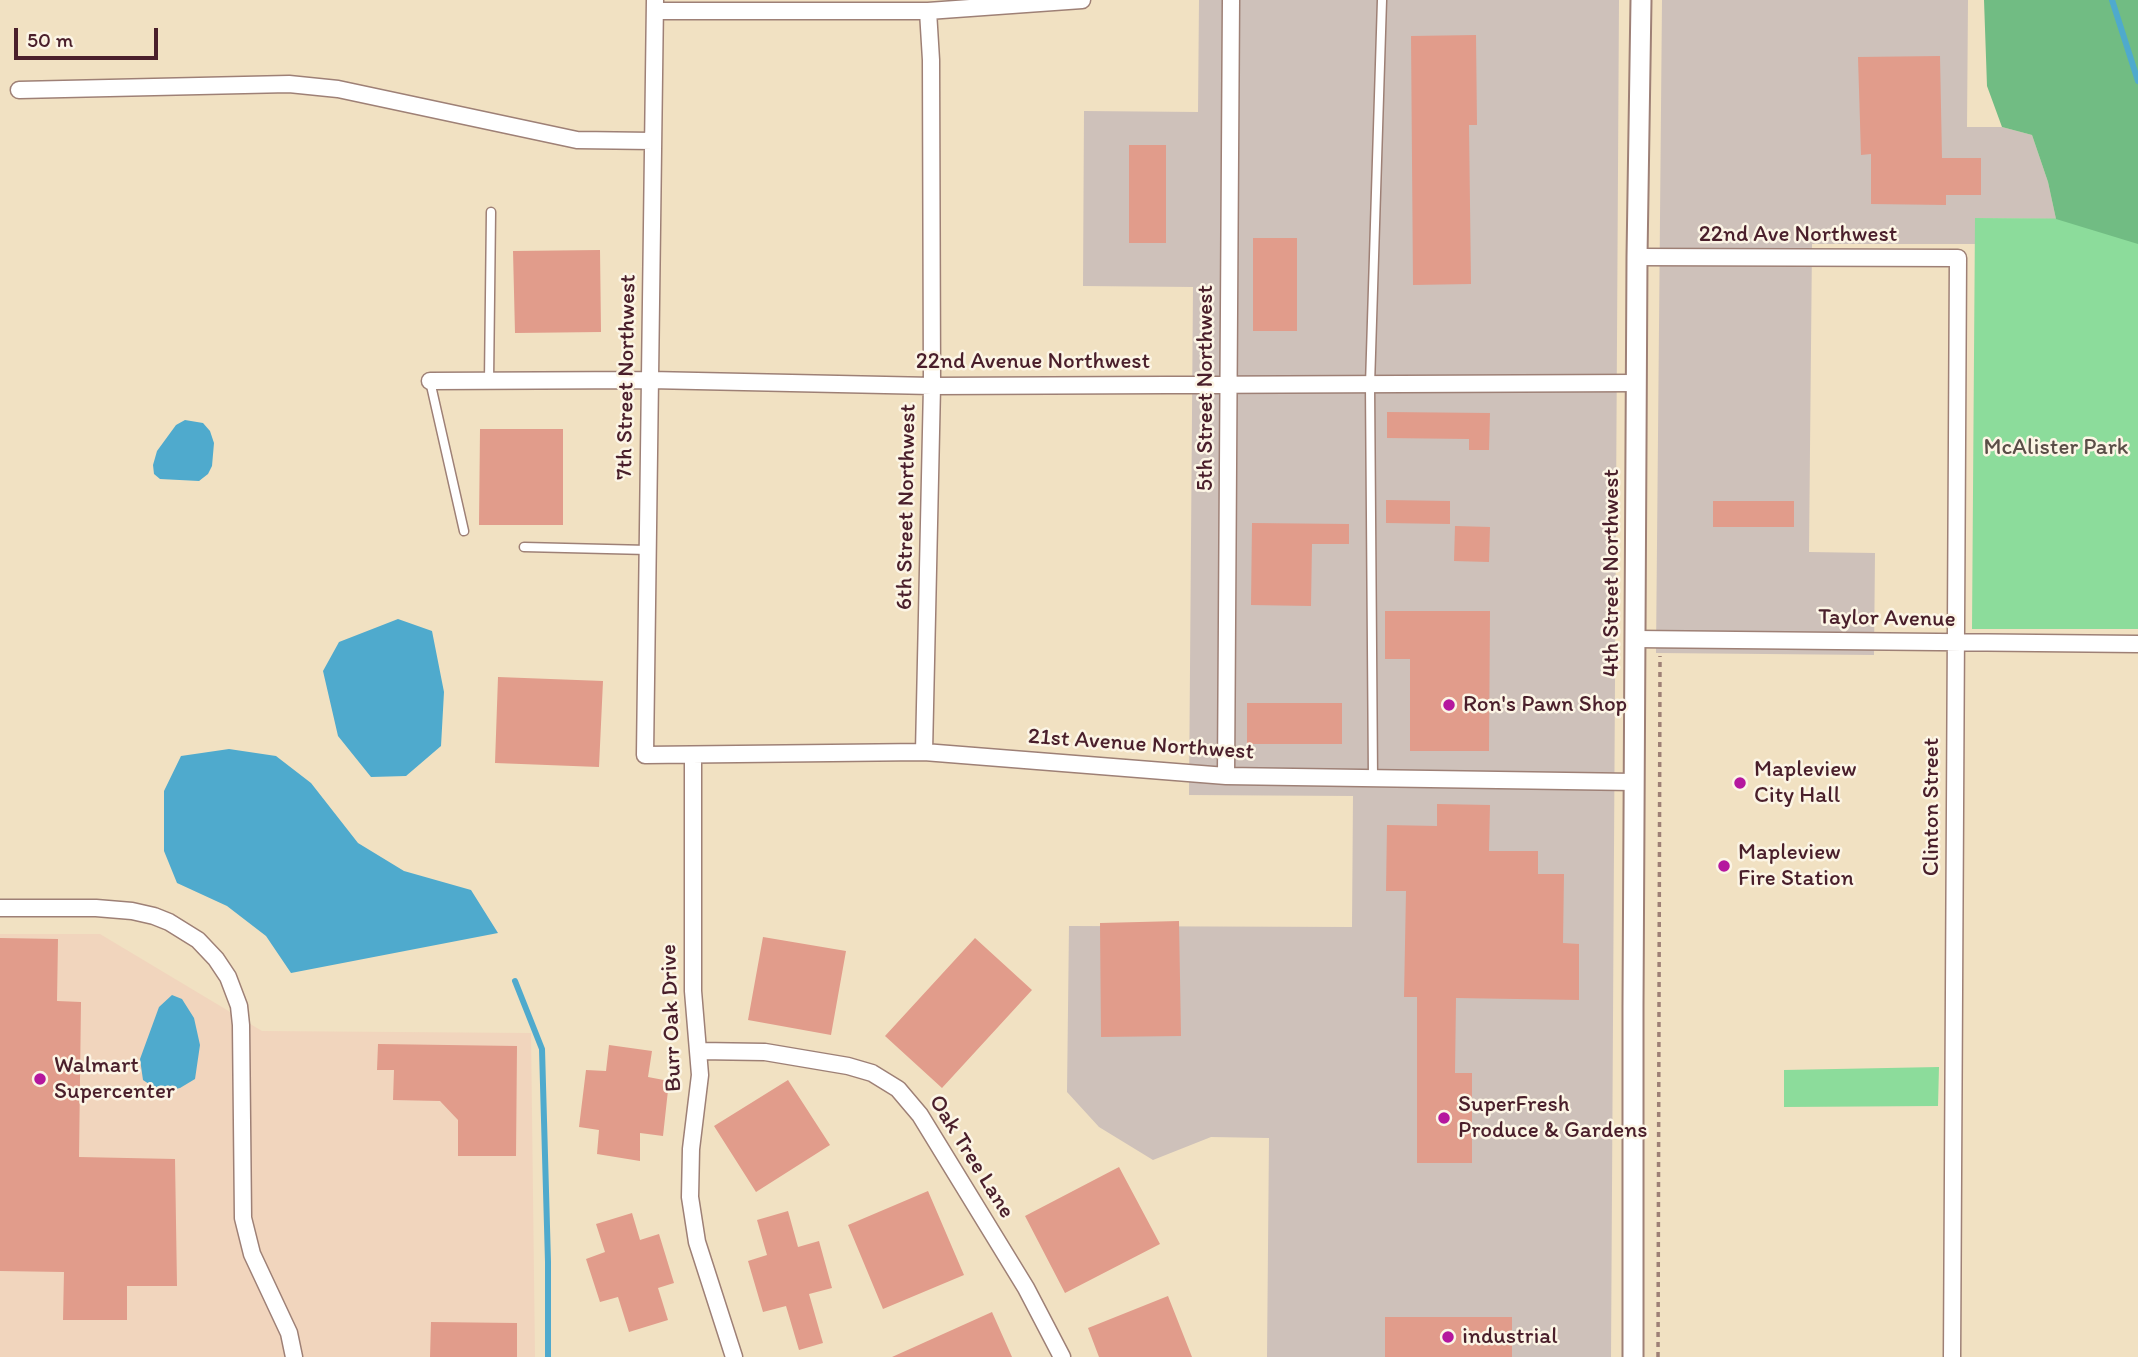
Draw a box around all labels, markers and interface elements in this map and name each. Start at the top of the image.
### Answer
scale bar [18,14,161,58]
text: 50 m [27,27,73,52]
street label: 22nd Ave Northwest [1699,221,1897,249]
street label: 7th Street Northwest [611,274,643,480]
street label: 5th Street Northwest [1192,285,1220,491]
street label: 22nd Avenue Northwest [916,348,1150,376]
street label: 6th Street Northwest [891,404,923,610]
park label: McAlister Park [1984,434,2128,462]
street label: 4th Street Northwest [1598,469,1626,677]
street label: Taylor Avenue [1818,604,1956,634]
place label: Ron's Pawn Shop [1463,691,1627,719]
marker: Ron's Pawn Shop [1441,697,1457,713]
street label: 21st Avenue Northwest [1027,723,1255,767]
street label: Clinton Street [1918,738,1946,876]
place label: Mapleview City Hall [1754,756,1857,810]
marker: Mapleview City Hall [1732,775,1748,791]
place label: Mapleview Fire Station [1738,839,1854,893]
marker: Mapleview Fire Station [1716,858,1732,874]
street label: Burr Oak Drive [656,944,688,1092]
place label: Walmart Supercenter [54,1052,175,1106]
marker: Walmart Supercenter [32,1071,48,1087]
street label: Oak Tree Lane [922,1090,1020,1224]
place label: SuperFresh Produce & Gardens [1458,1091,1647,1145]
marker: SuperFresh Produce & Gardens [1436,1110,1452,1126]
place label: industrial [1462,1323,1558,1351]
marker: industrial [1440,1329,1456,1345]

